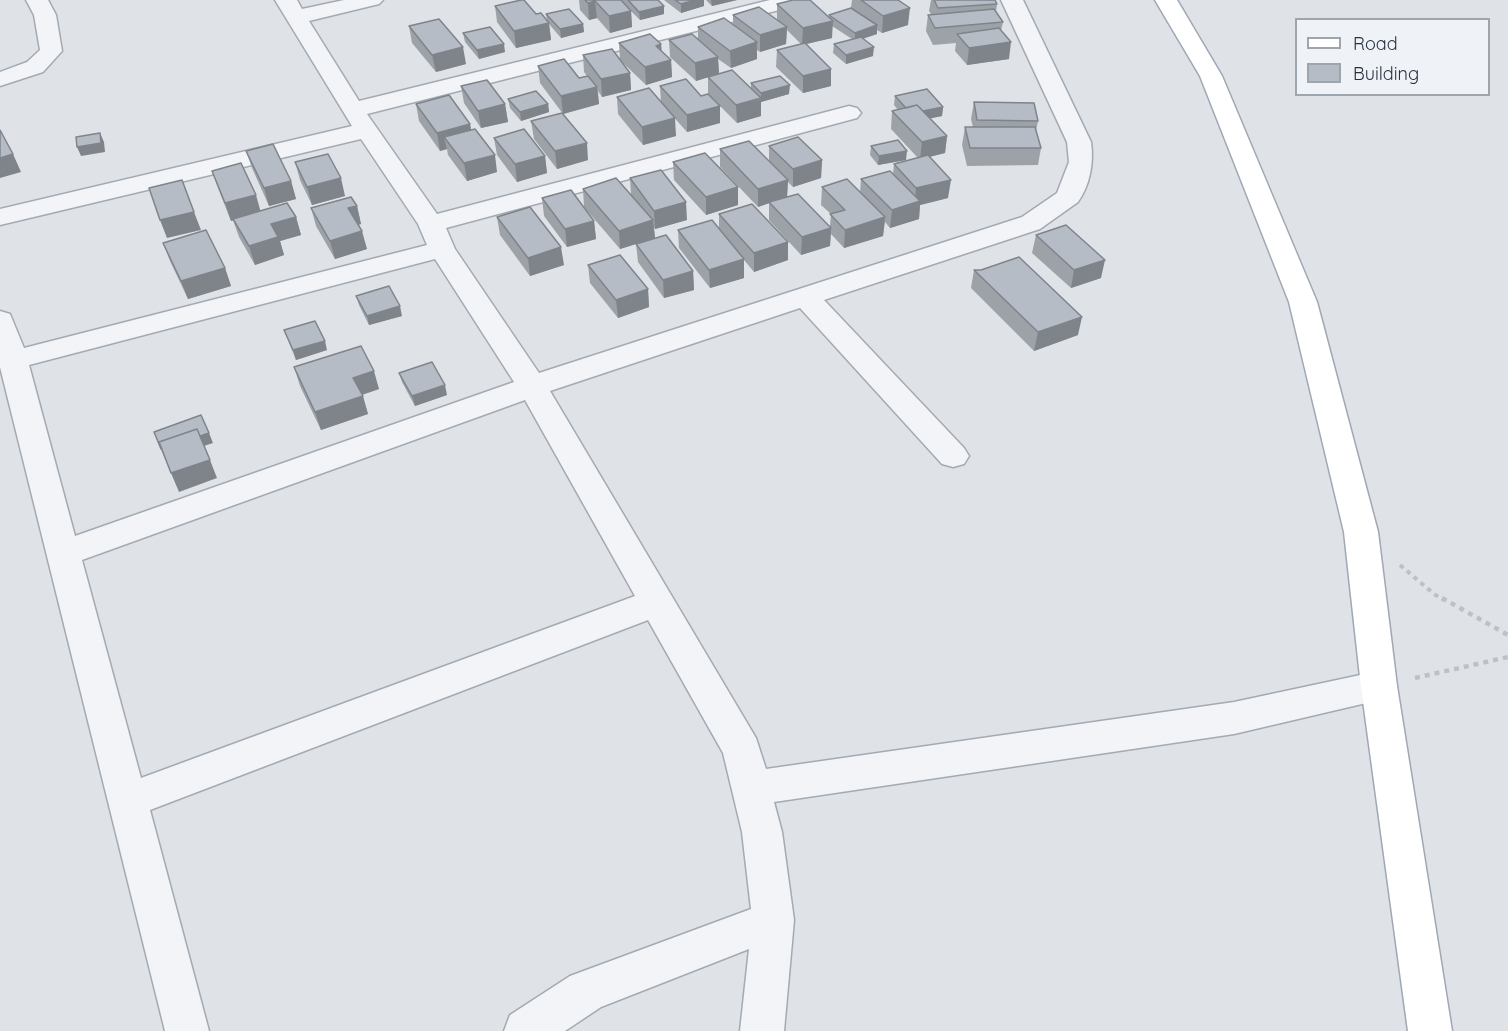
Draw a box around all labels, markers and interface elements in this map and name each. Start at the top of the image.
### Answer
legend [1295,18,1490,96]
text: Road [1353,32,1398,55]
text: Building [1353,62,1419,85]

